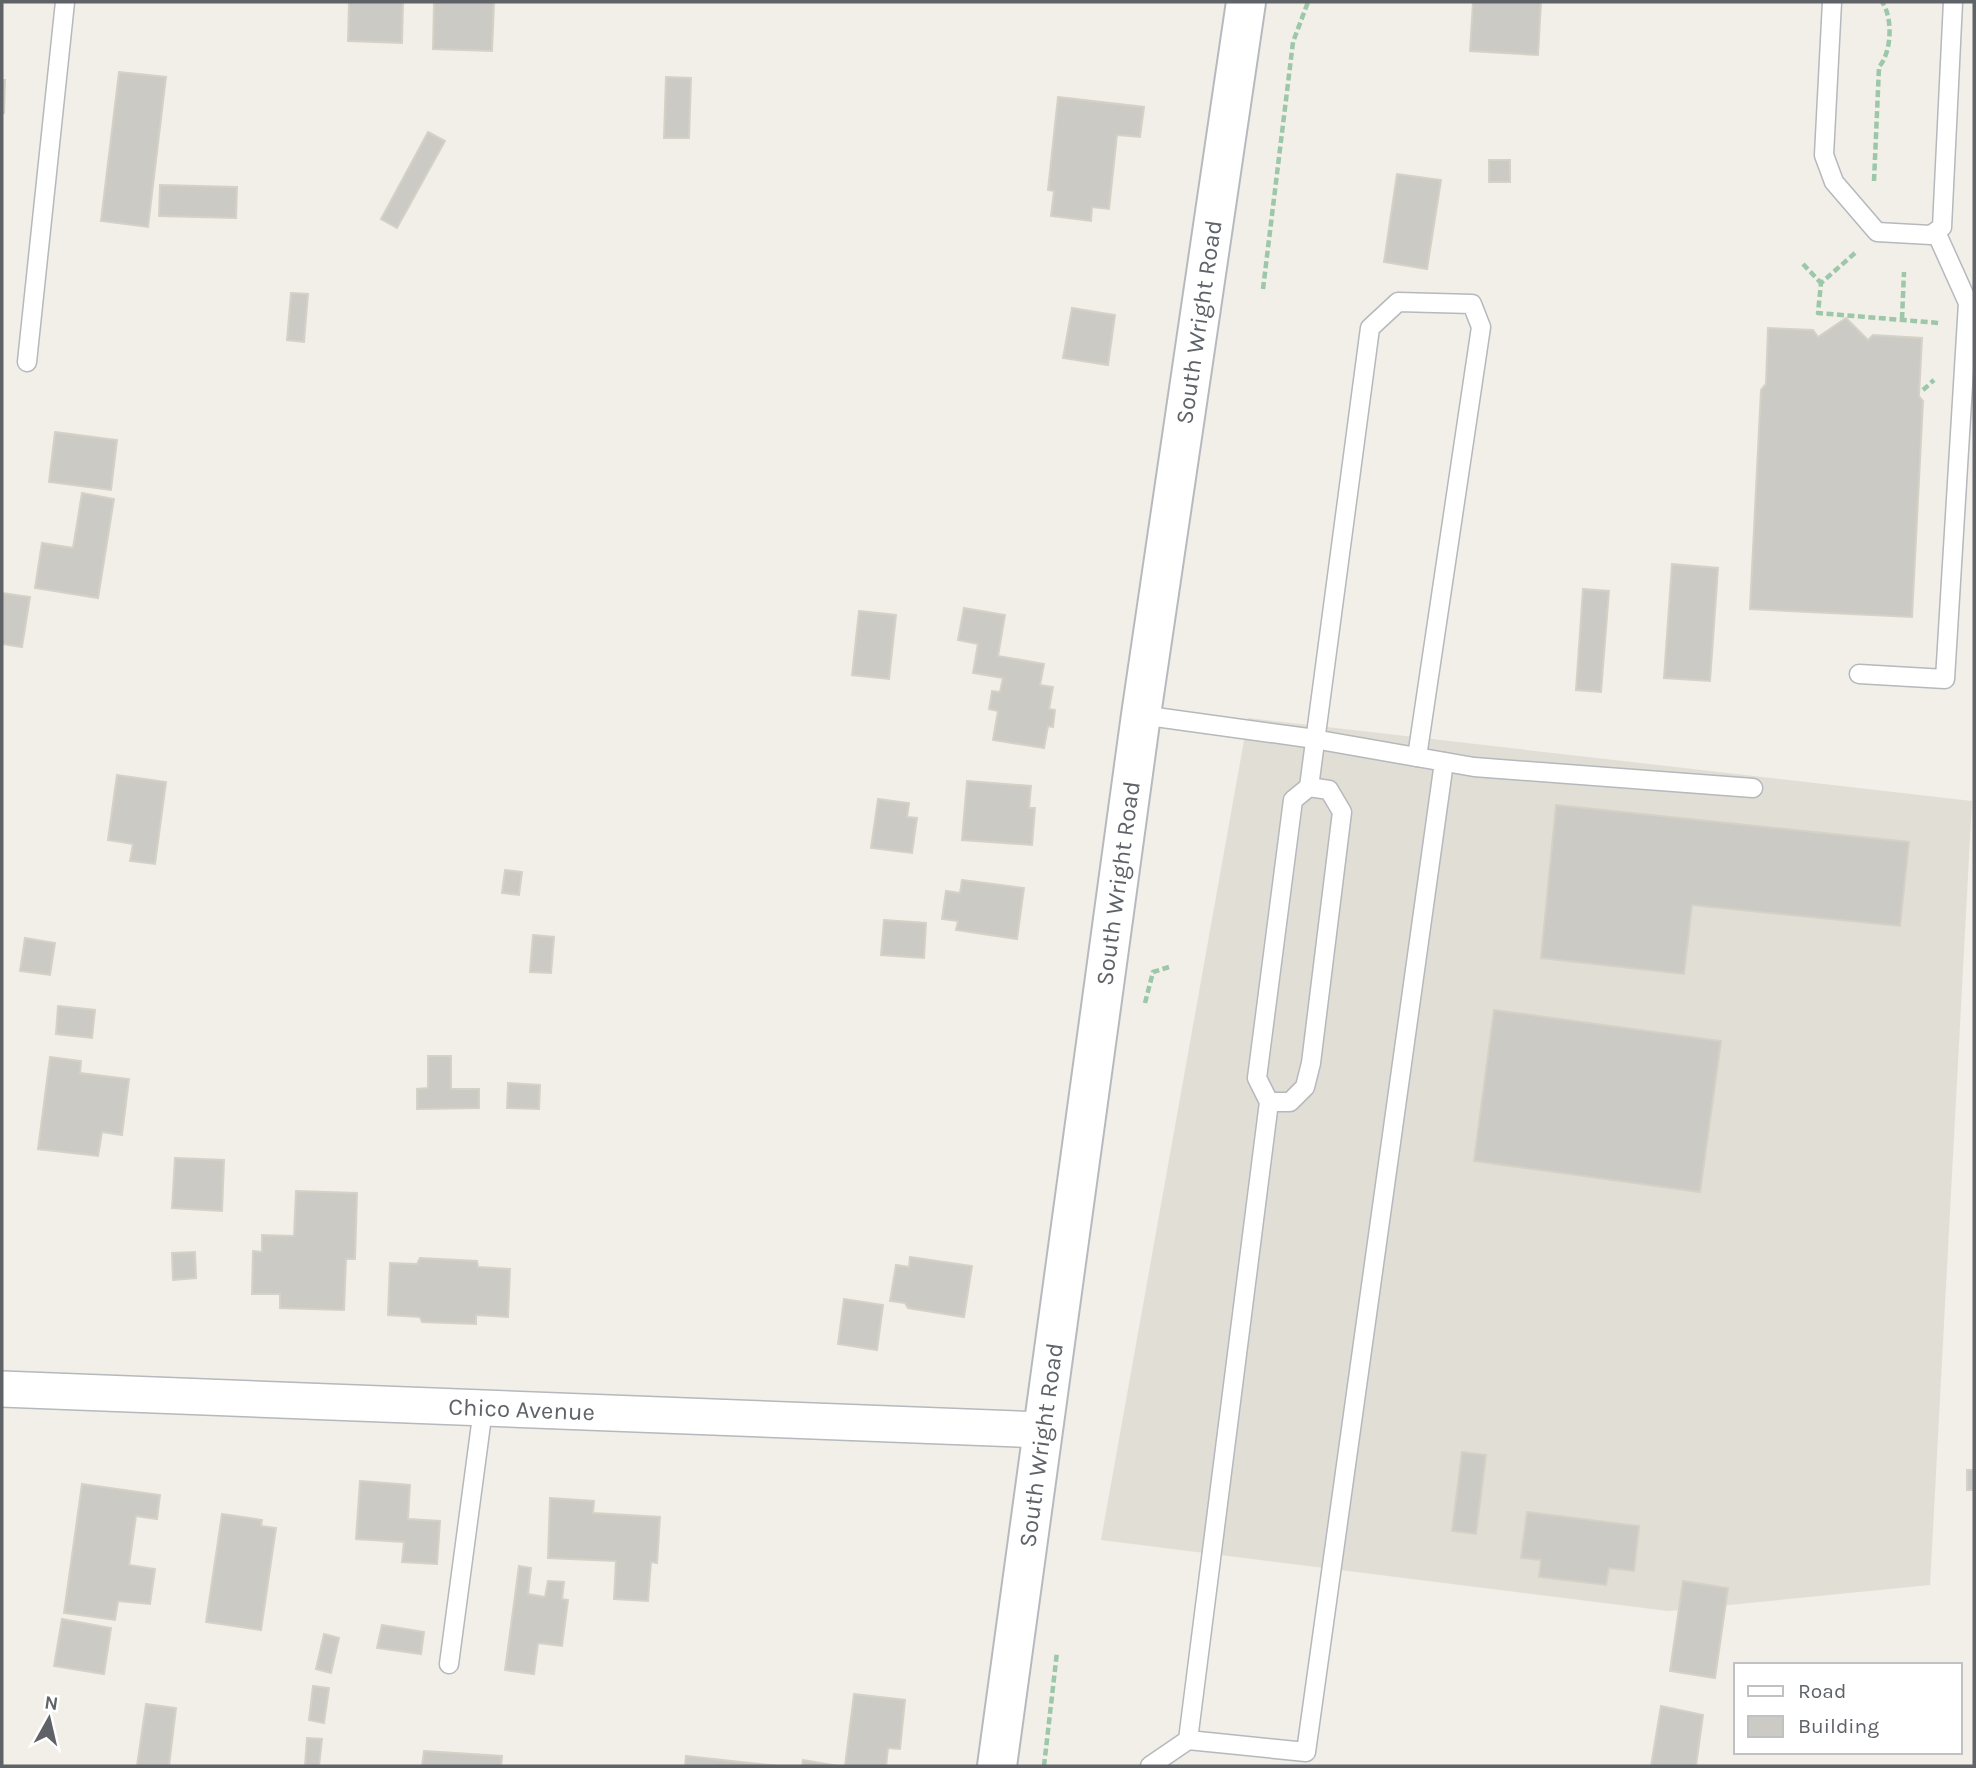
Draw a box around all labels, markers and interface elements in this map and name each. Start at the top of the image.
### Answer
street label: South Wright Road [1170,218,1228,426]
street label: South Wright Road [1090,779,1146,987]
street label: South Wright Road [1013,1341,1069,1549]
street label: Chico Avenue [448,1393,595,1426]
legend [1734,1663,1962,1754]
text: Road [1798,1679,1846,1703]
north arrow [14,1684,84,1754]
text: N [43,1691,60,1715]
text: Building [1798,1714,1879,1738]

